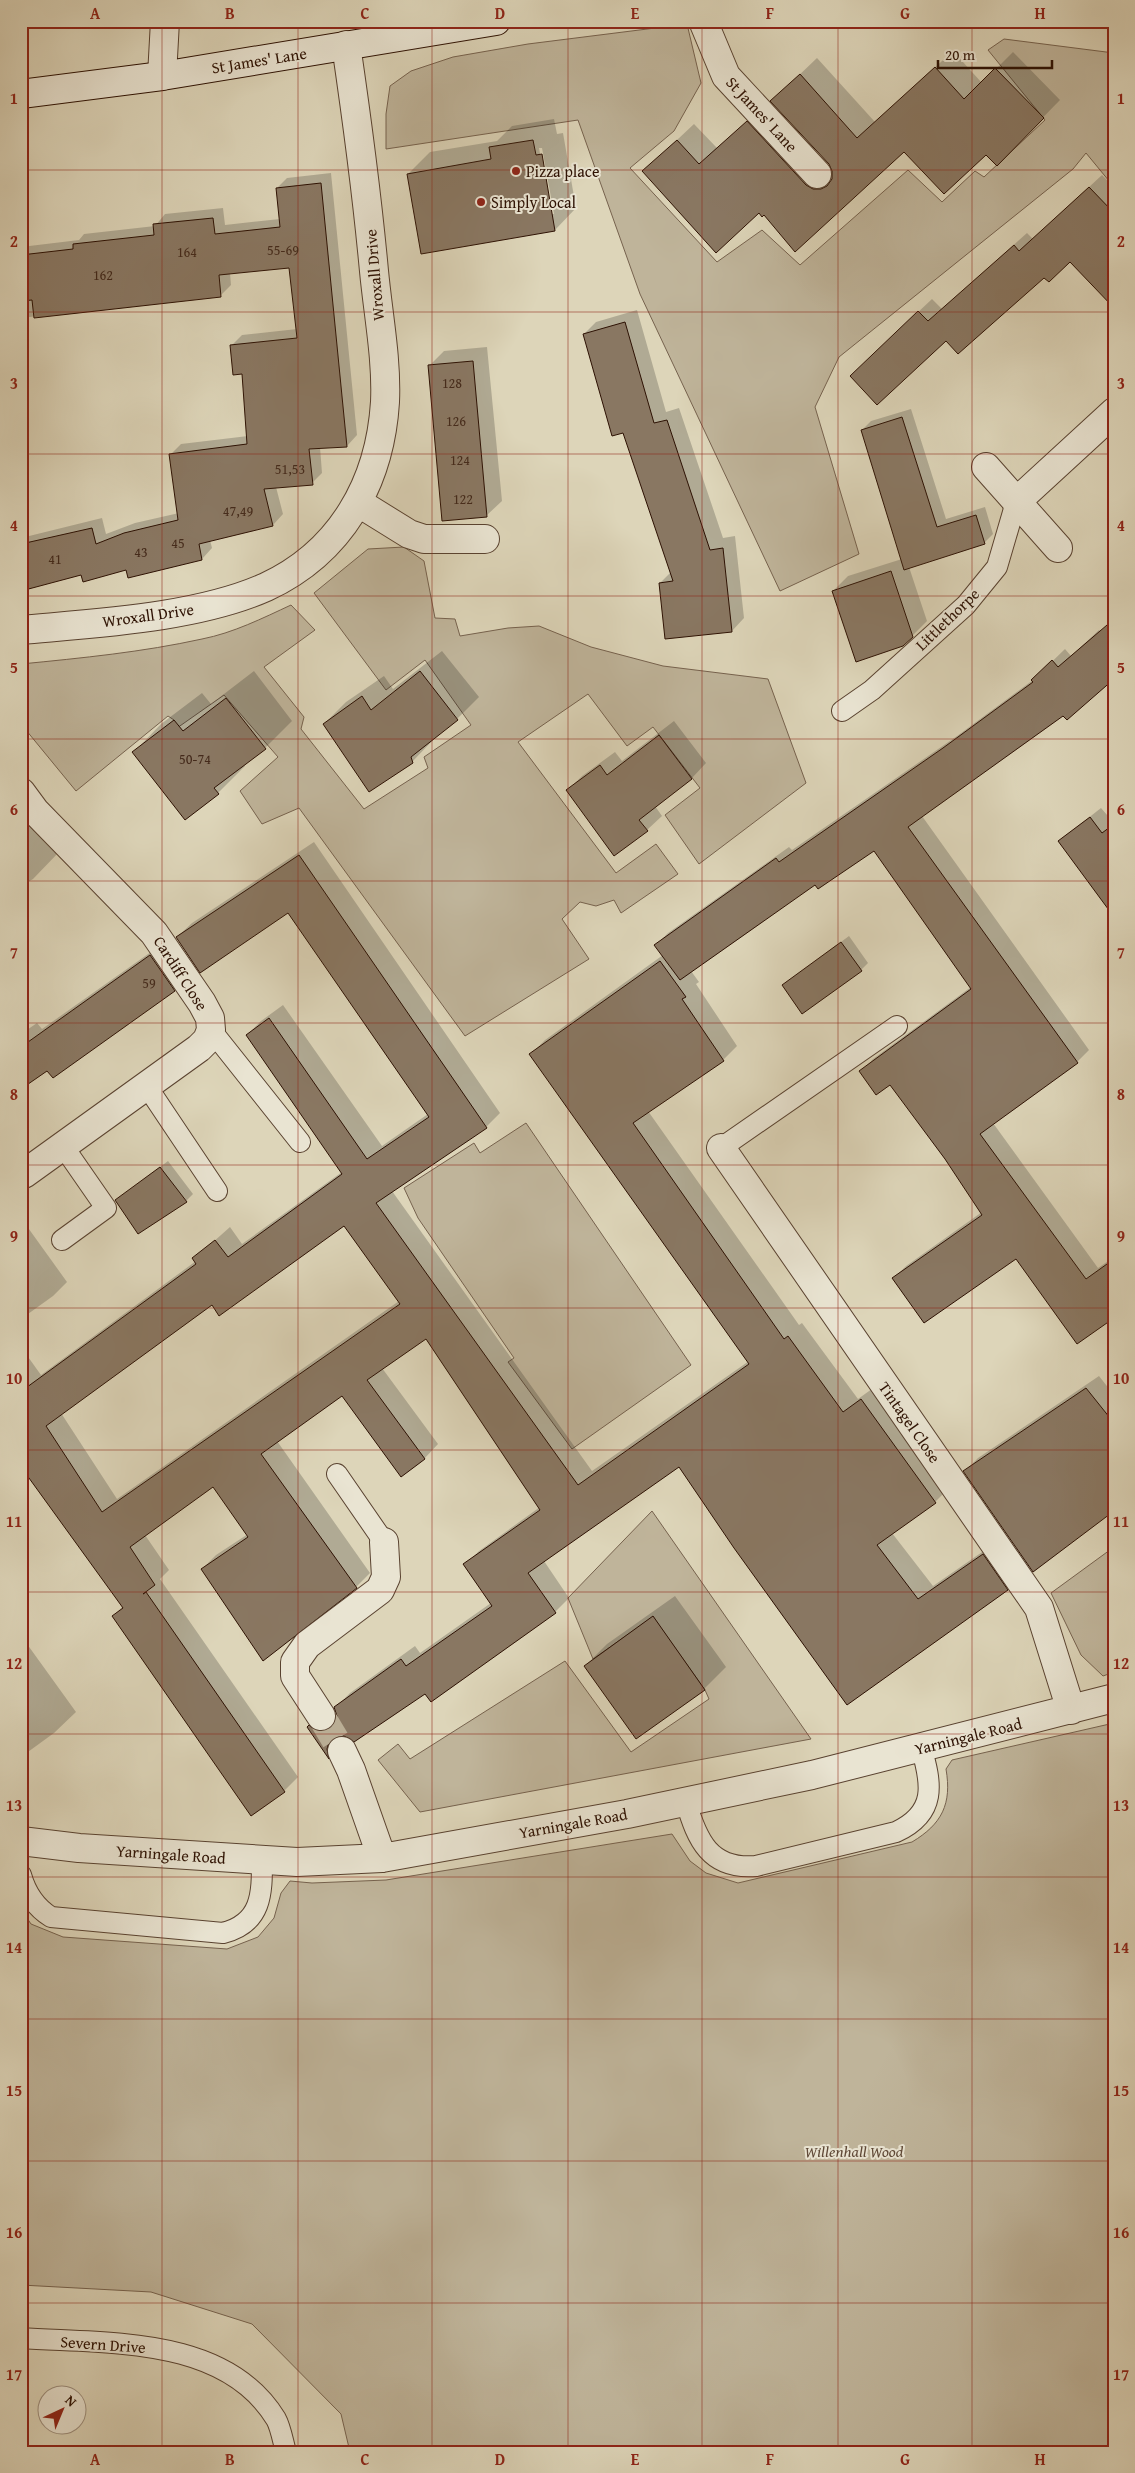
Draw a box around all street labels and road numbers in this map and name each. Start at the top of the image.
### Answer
street label: St James' Lane [210,41,308,79]
street label: St James' Lane [720,71,804,157]
street label: Wroxall Drive [358,228,390,322]
street label: Littlethorpe [909,582,985,656]
street label: Wroxall Drive [101,597,195,633]
street label: Cardiff Close [148,931,214,1015]
street label: Tintagel Close [873,1376,947,1468]
street label: Yarningale Road [912,1711,1025,1761]
street label: Yarningale Road [517,1802,630,1844]
street label: Yarningale Road [115,1838,227,1870]
street label: Severn Drive [60,2329,146,2359]

